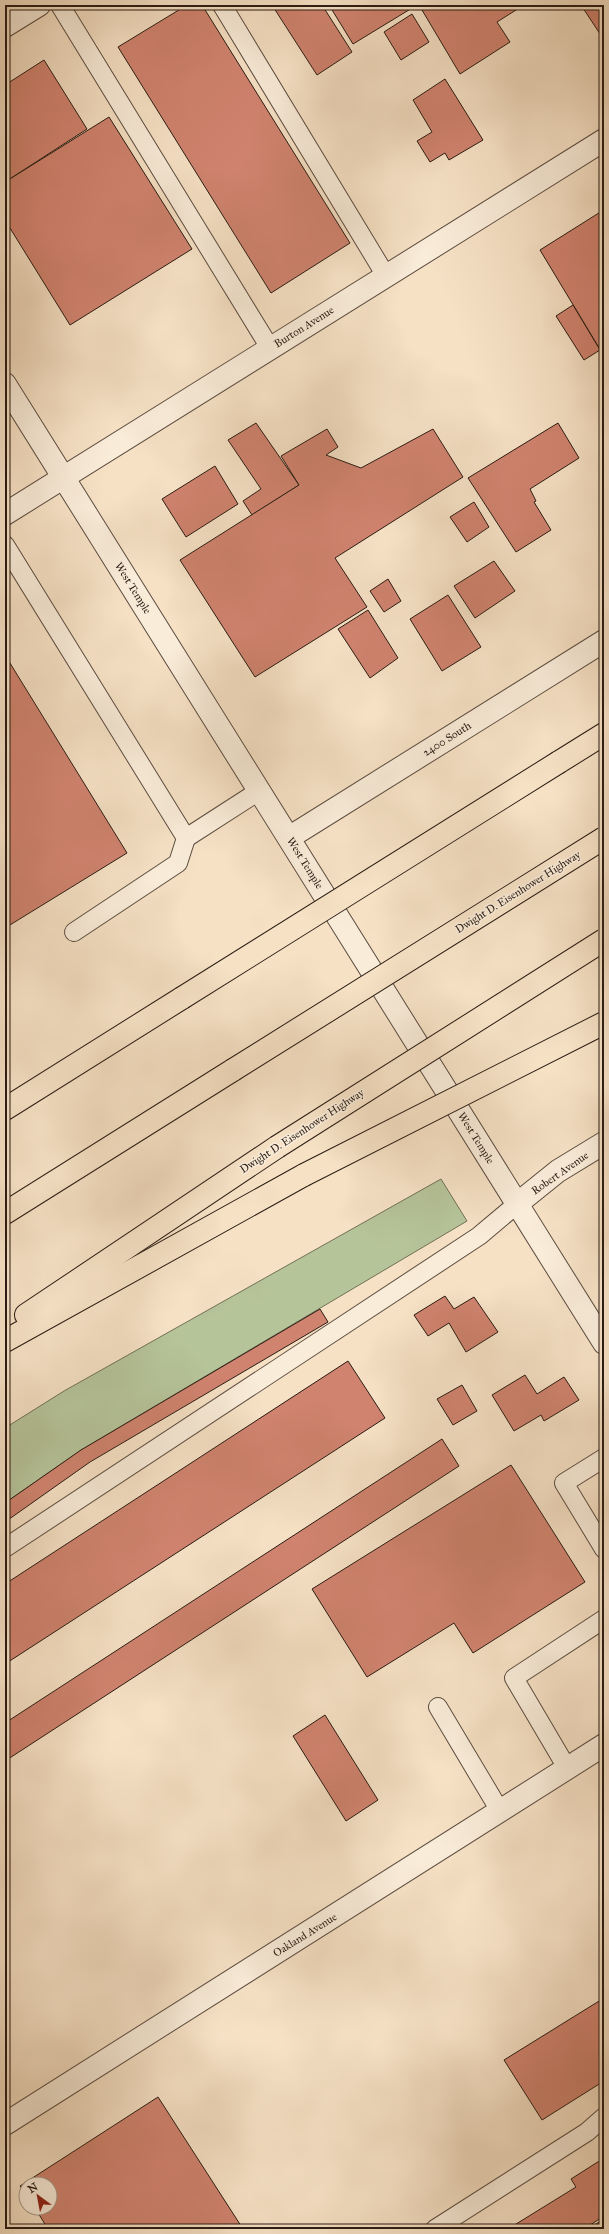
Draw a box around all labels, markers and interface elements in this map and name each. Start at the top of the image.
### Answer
street label: Burton Avenue [272,303,337,351]
street label: West Temple [112,560,154,617]
street label: 2400 South [420,719,474,759]
street label: West Temple [284,835,326,892]
street label: Dwight D. Eisenhower Highway [453,848,584,936]
street label: Dwight D. Eisenhower Highway [238,1086,367,1176]
street label: West Temple [455,1110,497,1167]
street label: Robert Avenue [529,1148,591,1197]
street label: Oakland Avenue [271,1910,340,1960]
north arrow [18,2176,58,2216]
text: N [26,2180,41,2196]

